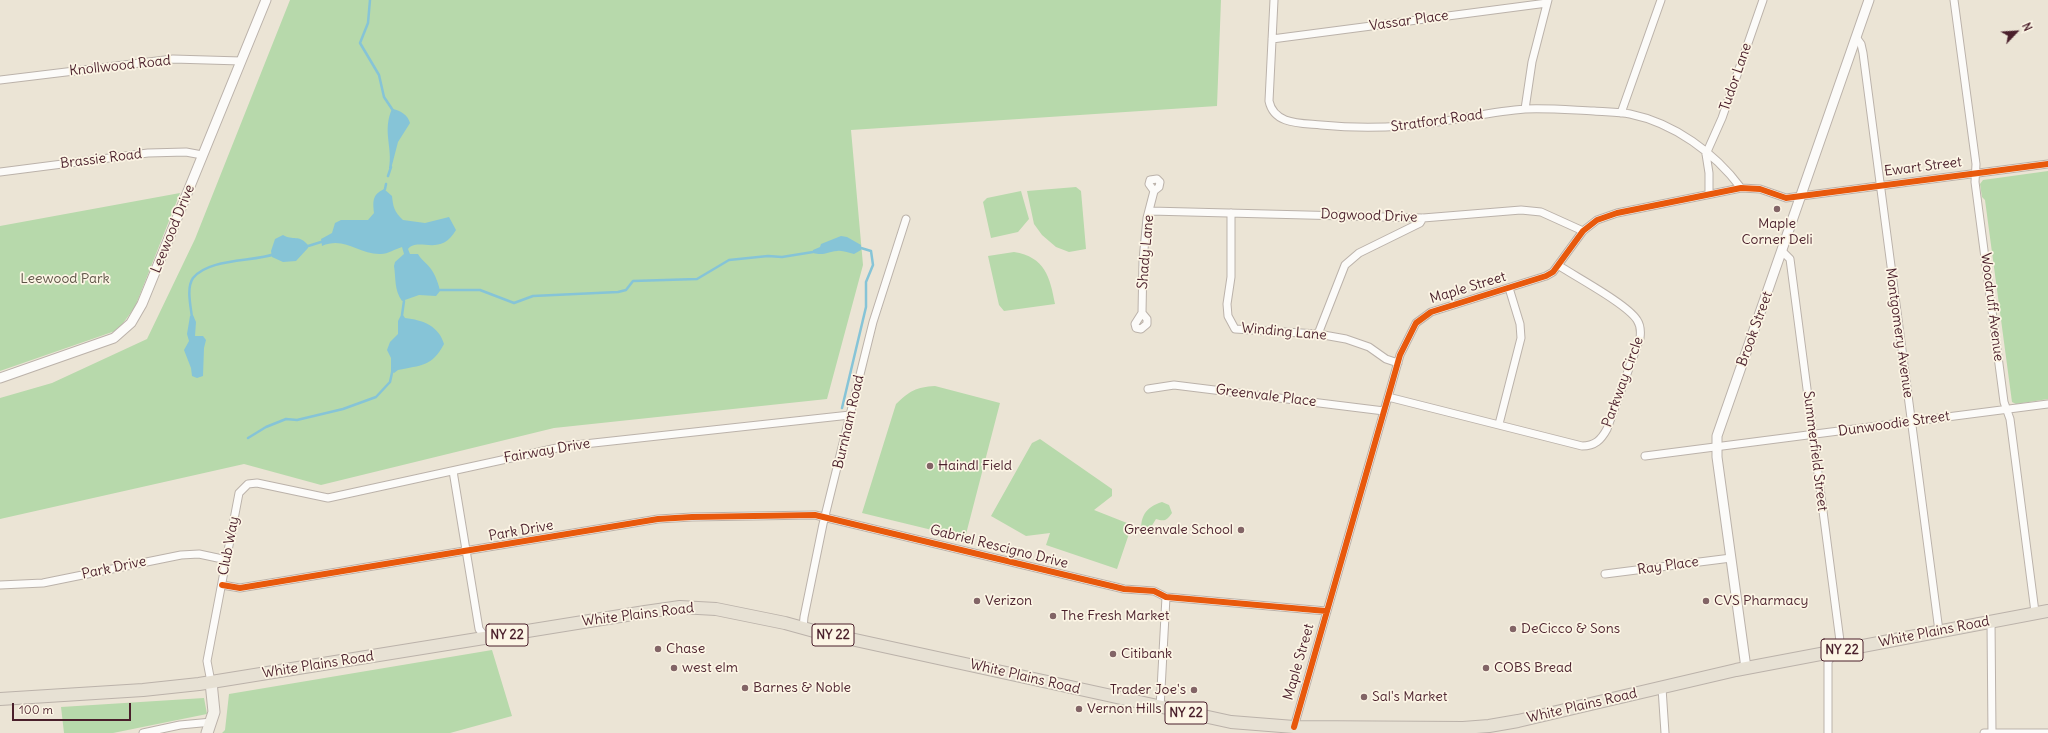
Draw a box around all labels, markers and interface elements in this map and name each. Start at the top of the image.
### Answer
street label: Vassar Place [1368,7,1450,35]
north arrow [1996,12,2036,52]
text: N [2019,21,2035,33]
street label: Tudor Lane [1717,41,1755,113]
street label: Knollwood Road [68,52,172,80]
street label: Stratford Road [1390,106,1484,136]
street label: Brassie Road [59,146,143,172]
street label: Ewart Street [1883,154,1963,180]
street label: Leewood Drive [148,182,198,276]
marker: Maple Corner Deli [1772,204,1782,214]
street label: Dogwood Drive [1320,206,1418,226]
street label: Shady Lane [1134,214,1158,290]
place label: Maple Corner Deli [1741,216,1813,248]
street label: Woodruff Avenue [1977,252,2007,362]
street label: Montgomery Avenue [1882,267,1916,399]
street label: Maple Street [1428,268,1508,308]
park label: Leewood Park [20,271,110,287]
street label: Brook Street [1734,289,1776,369]
street label: Winding Lane [1241,320,1327,344]
street label: Parkway Circle [1599,335,1647,429]
street label: Burnham Road [830,373,868,471]
street label: Greenvale Place [1215,382,1317,410]
street label: Summerfield Street [1799,390,1831,512]
street label: Dunwoodie Street [1837,408,1951,440]
street label: Fairway Drive [502,435,592,467]
place label: Haindl Field [938,458,1012,474]
marker: Haindl Field [925,461,935,471]
street label: Club Way [215,515,243,577]
street label: Park Drive [487,517,555,545]
street label: Gabriel Rescigno Drive [928,522,1070,572]
place label: Greenvale School [1124,522,1233,538]
marker: Greenvale School [1236,525,1246,535]
street label: Park Drive [80,553,148,583]
street label: Ray Place [1636,553,1700,579]
place label: Verizon [985,593,1032,609]
place label: CVS Pharmacy [1714,593,1809,609]
marker: Verizon [972,596,982,606]
marker: CVS Pharmacy [1701,596,1711,606]
street label: White Plains Road [581,600,695,630]
place label: The Fresh Market [1061,608,1169,624]
marker: The Fresh Market [1048,611,1058,621]
street label: White Plains Road [1877,613,1991,651]
place label: DeCicco & Sons [1521,621,1620,637]
street label: Maple Street [1280,622,1318,702]
road number: NY 22 [486,624,528,646]
road number: NY 22 [812,624,854,646]
marker: DeCicco & Sons [1508,624,1518,634]
road number: NY 22 [1821,639,1863,661]
place label: Chase [666,641,705,657]
marker: Chase [653,644,663,654]
place label: Citibank [1121,646,1172,662]
street label: White Plains Road [261,648,375,682]
marker: Citibank [1108,649,1118,659]
street label: White Plains Road [968,656,1082,698]
place label: west elm [682,660,738,676]
place label: COBS Bread [1494,660,1572,676]
marker: west elm [669,663,679,673]
marker: COBS Bread [1481,663,1491,673]
place label: Barnes & Noble [753,680,851,696]
place label: Trader Joe's [1110,682,1186,698]
marker: Barnes & Noble [740,683,750,693]
marker: Trader Joe's [1189,685,1199,695]
street label: White Plains Road [1525,685,1639,727]
place label: Sal's Market [1372,689,1448,705]
marker: Sal's Market [1359,692,1369,702]
scale bar [14,695,133,721]
place label: Vernon Hills [1087,701,1162,717]
text: 100 m [19,702,53,717]
road number: NY 22 [1165,702,1207,724]
marker: Vernon Hills [1074,704,1084,714]

